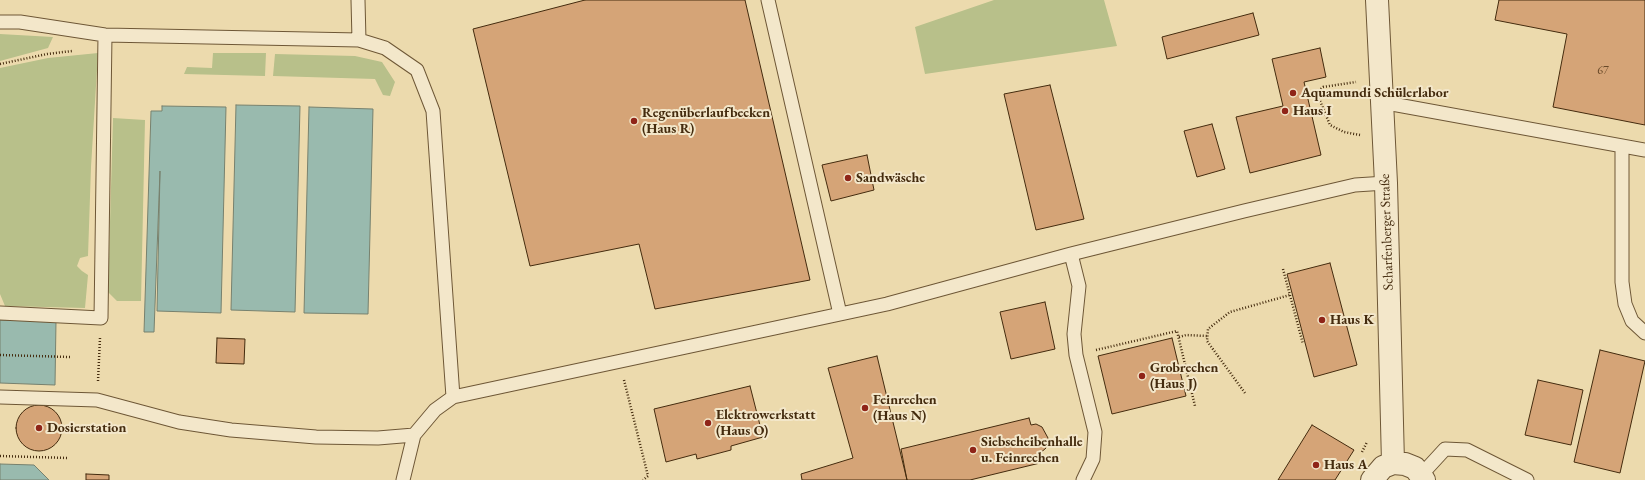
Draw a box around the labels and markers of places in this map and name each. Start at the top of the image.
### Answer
place label: Aquamundi Schülerlabor [1301,85,1449,101]
marker: Aquamundi Schülerlabor [1288,88,1298,98]
place label: Haus I [1293,103,1332,119]
place label: Regenüberlaufbecken (Haus R) [642,105,770,138]
marker: Haus I [1280,106,1290,116]
marker: Regenüberlaufbecken (Haus R) [629,116,639,126]
place label: Sandwäsche [856,170,925,186]
marker: Sandwäsche [843,173,853,183]
place label: Haus K [1330,312,1374,328]
marker: Haus K [1317,315,1327,325]
place label: Grobrechen (Haus J) [1150,360,1218,392]
marker: Grobrechen (Haus J) [1137,371,1147,381]
place label: Feinrechen (Haus N) [873,392,937,424]
marker: Feinrechen (Haus N) [860,403,870,413]
place label: Elektrowerkstatt (Haus O) [716,407,815,440]
marker: Elektrowerkstatt (Haus O) [703,418,713,428]
place label: Dosierstation [47,420,126,436]
marker: Dosierstation [34,423,44,433]
place label: Siebscheibenhalle u. Feinrechen [981,434,1083,466]
marker: Siebscheibenhalle u. Feinrechen [968,445,978,455]
place label: Haus A [1324,457,1367,473]
marker: Haus A [1311,460,1321,470]

